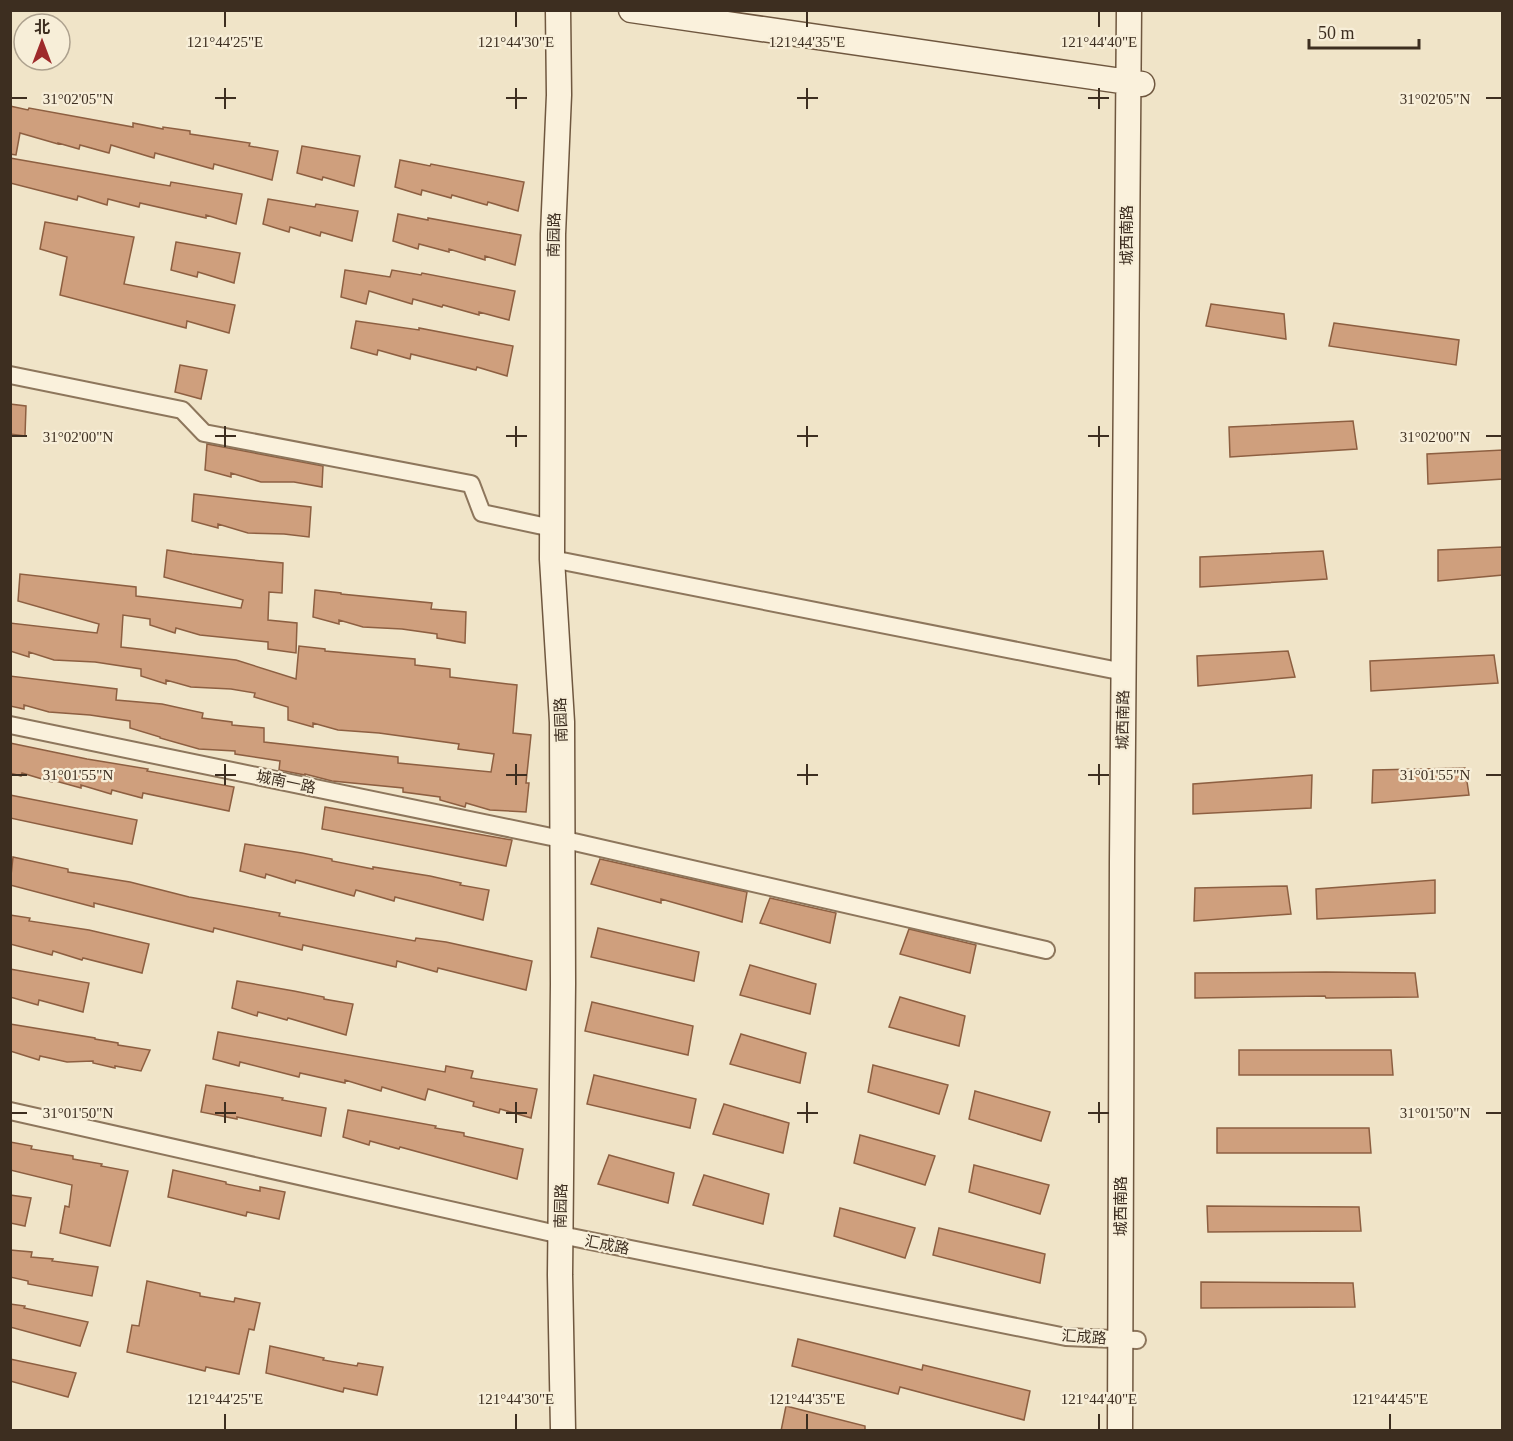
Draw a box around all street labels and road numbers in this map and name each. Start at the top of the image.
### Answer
street label: 城西南路 [1119,205,1135,265]
street label: 南园路 [546,212,562,258]
street label: 城西南路 [1114,690,1132,750]
street label: 南园路 [552,697,570,743]
street label: 城南一路 [255,768,317,796]
street label: 城西南路 [1113,1176,1129,1236]
street label: 南园路 [553,1183,569,1229]
street label: 汇成路 [583,1233,631,1257]
street label: 汇成路 [1061,1327,1107,1347]

